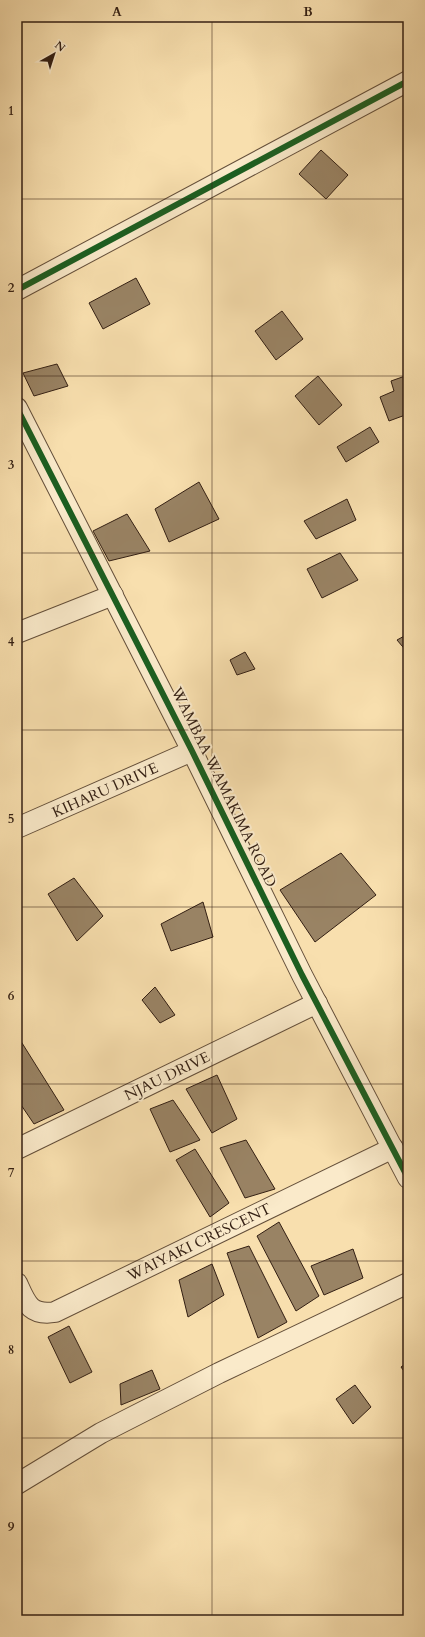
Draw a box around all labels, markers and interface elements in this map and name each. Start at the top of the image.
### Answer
text: A [112,3,122,21]
text: B [303,3,313,21]
north arrow [34,34,74,74]
text: N [52,38,69,56]
text: 1 [8,102,14,120]
text: 2 [8,279,15,297]
text: 3 [8,456,15,474]
text: 4 [8,633,15,651]
street label: WAMBAA WAMAKIMA ROAD [166,683,281,890]
street label: KIHARU DRIVE [49,758,161,822]
text: 5 [8,810,14,828]
text: 6 [8,987,15,1005]
street label: NJAU DRIVE [121,1047,213,1105]
text: 7 [8,1164,15,1182]
street label: WAIYAKI CRESCENT [123,1198,274,1286]
text: 8 [8,1341,14,1359]
text: 9 [8,1518,15,1536]

